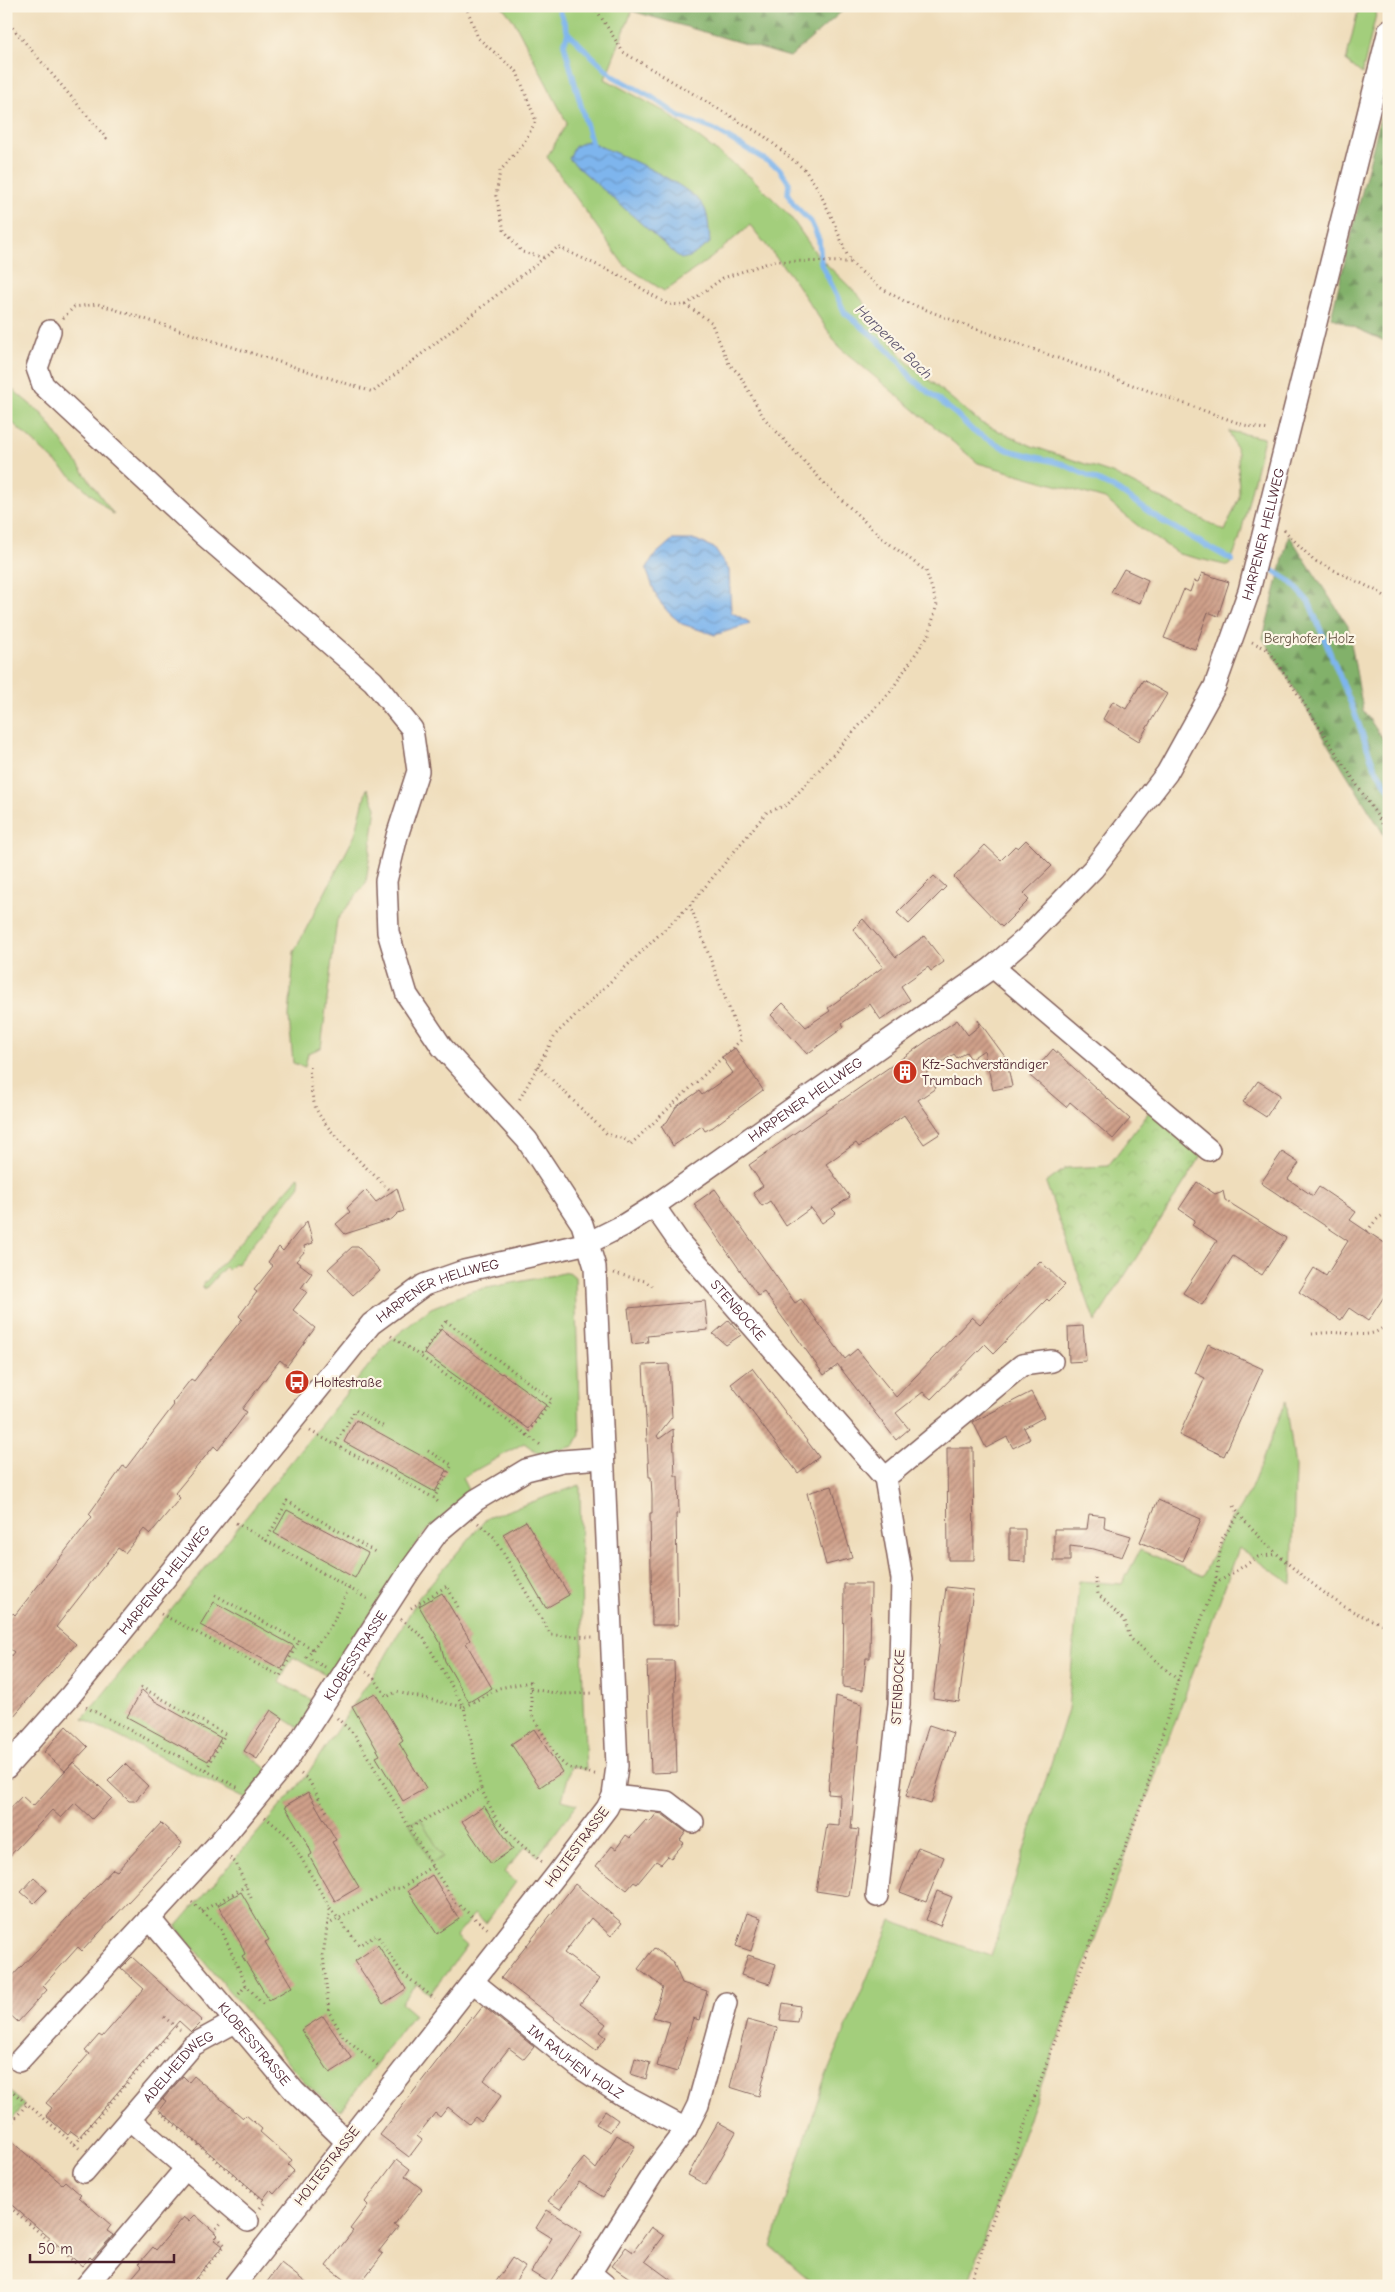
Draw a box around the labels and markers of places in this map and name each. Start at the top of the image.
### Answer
place label: Kfz-Sachverständiger Trumbach [922,1056,1048,1089]
building icon: Kfz-Sachverständiger Trumbach [892,1059,918,1085]
bus stop icon: Holtestraße [284,1369,310,1395]
place label: Holtestraße [314,1374,382,1391]

